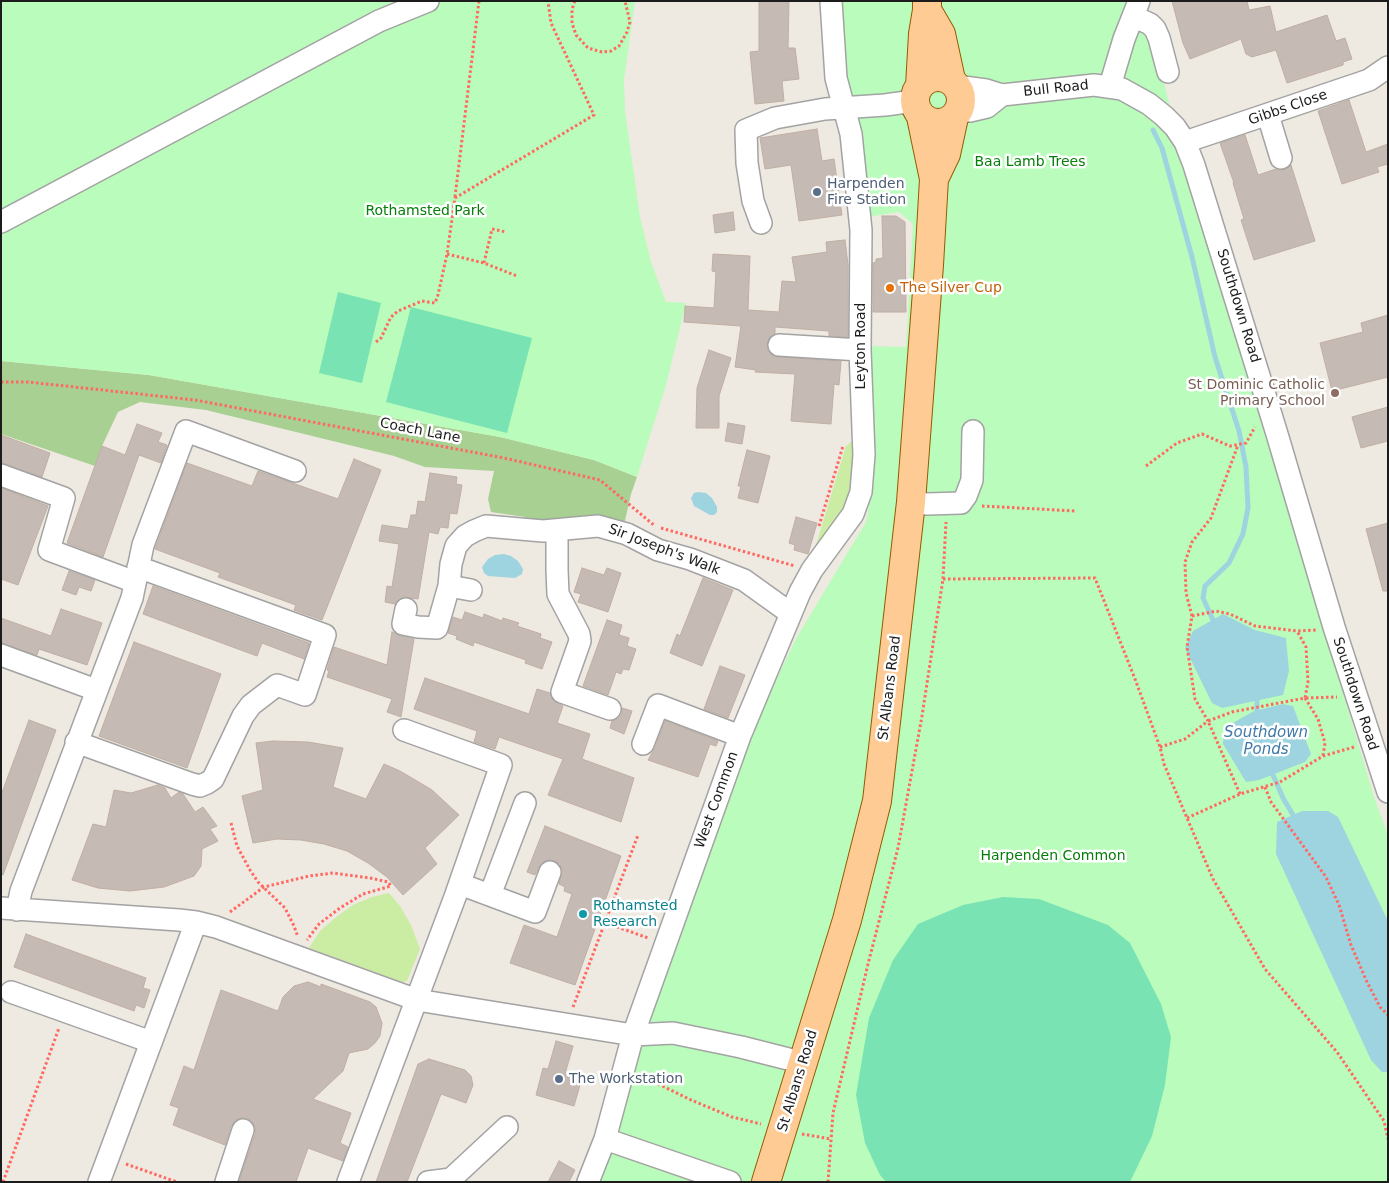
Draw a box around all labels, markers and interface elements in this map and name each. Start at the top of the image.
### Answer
street label: Bull Road [1022,77,1090,101]
street label: Gibbs Close [1246,87,1330,129]
park label: Baa Lamb Trees [974,154,1086,170]
place label: Harpenden Fire Station [827,176,906,208]
marker: Harpenden Fire Station [811,186,823,198]
park label: Rothamsted Park [365,203,485,219]
street label: Southdown Road [1213,247,1263,365]
place label: The Silver Cup [900,280,1002,296]
marker: The Silver Cup [884,282,896,294]
street label: Leyton Road [853,303,869,389]
place label: St Dominic Catholic Primary School [1188,377,1325,410]
marker: St Dominic Catholic Primary School [1329,387,1341,399]
street label: Coach Lane [378,415,462,447]
street label: Sir Joseph's Walk [606,521,722,579]
street label: St Albans Road [875,635,905,741]
street label: Southdown Road [1329,635,1381,753]
water label: Southdown Ponds [1224,724,1308,759]
street label: West Common [692,749,742,851]
park label: Harpenden Common [980,848,1126,864]
place label: Rothamsted Research [593,898,678,930]
marker: Rothamsted Research [577,908,589,920]
street label: St Albans Road [775,1028,821,1134]
place label: The Workstation [569,1071,683,1087]
marker: The Workstation [553,1073,565,1085]

